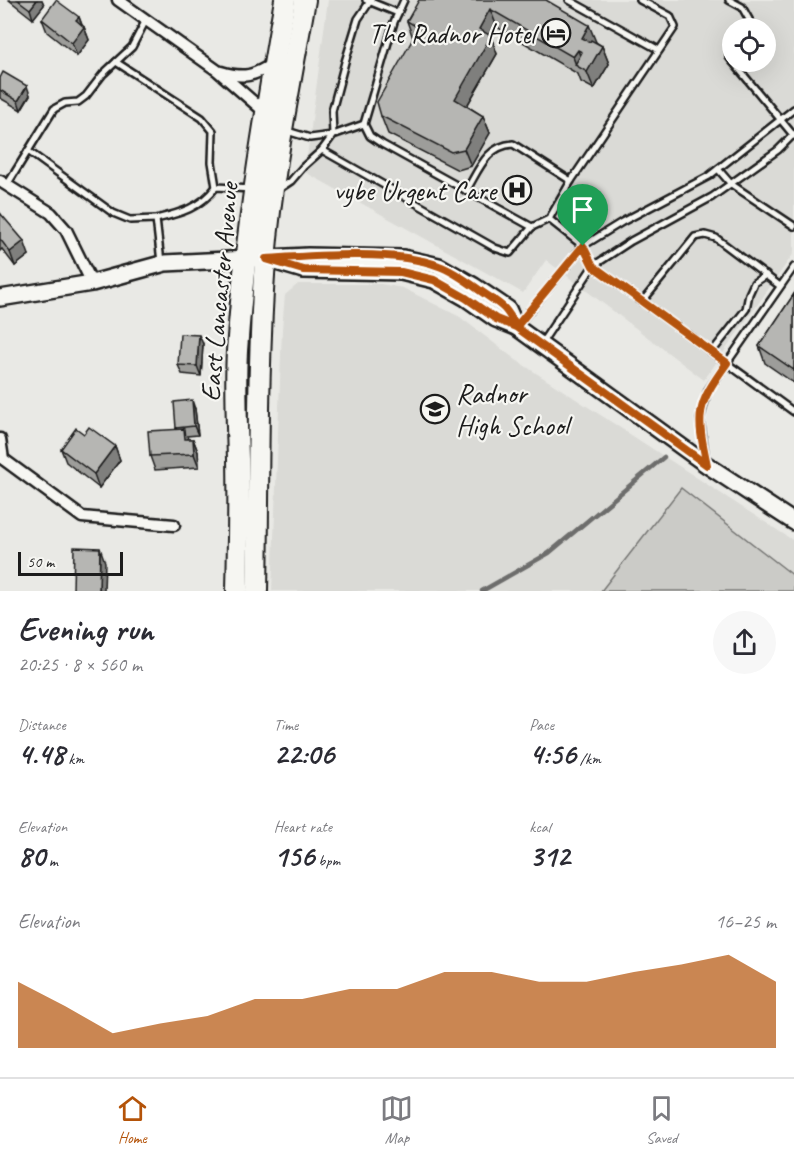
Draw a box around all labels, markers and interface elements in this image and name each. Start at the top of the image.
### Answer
place label: The Radnor Hotel [368,16,540,51]
hotel icon: The Radnor Hotel [540,17,572,49]
map controls [722,18,776,72]
button: locate [722,18,776,72]
place label: vybe Urgent Care [334,173,498,208]
hospital icon: vybe Urgent Care [501,174,533,206]
street label: East Lancaster Avenue [192,179,246,403]
pin [557,184,608,246]
icon: arrive [566,193,599,226]
place label: Radnor High School [456,376,574,443]
school or university icon: Radnor High School [419,393,451,425]
scale bar [18,549,123,576]
text: 50 m [27,552,54,572]
text: Evening run [18,608,153,650]
button: share [713,611,776,674]
text: 20:25 · 8 × 560 m [18,652,142,677]
text: Distance [18,715,66,735]
text: Time [274,715,298,735]
text: Pace [529,715,554,735]
text: 4.48 [18,735,64,773]
text: 22:06 [274,735,334,773]
text: 4:56 [529,735,576,773]
text: km [64,749,84,769]
text: /km [576,749,601,769]
text: Elevation [18,817,67,837]
text: Heart rate [274,817,332,837]
text: kcal [529,817,550,837]
text: 80 [18,837,45,875]
text: 156 [274,837,314,875]
text: 312 [529,837,570,875]
text: m [45,851,58,871]
text: bpm [314,851,340,871]
text: Elevation [18,909,80,934]
text: 16–25 m [715,909,776,934]
tab: Home [116,1092,149,1148]
tab: Map [380,1092,413,1148]
tab: Saved [645,1092,678,1148]

